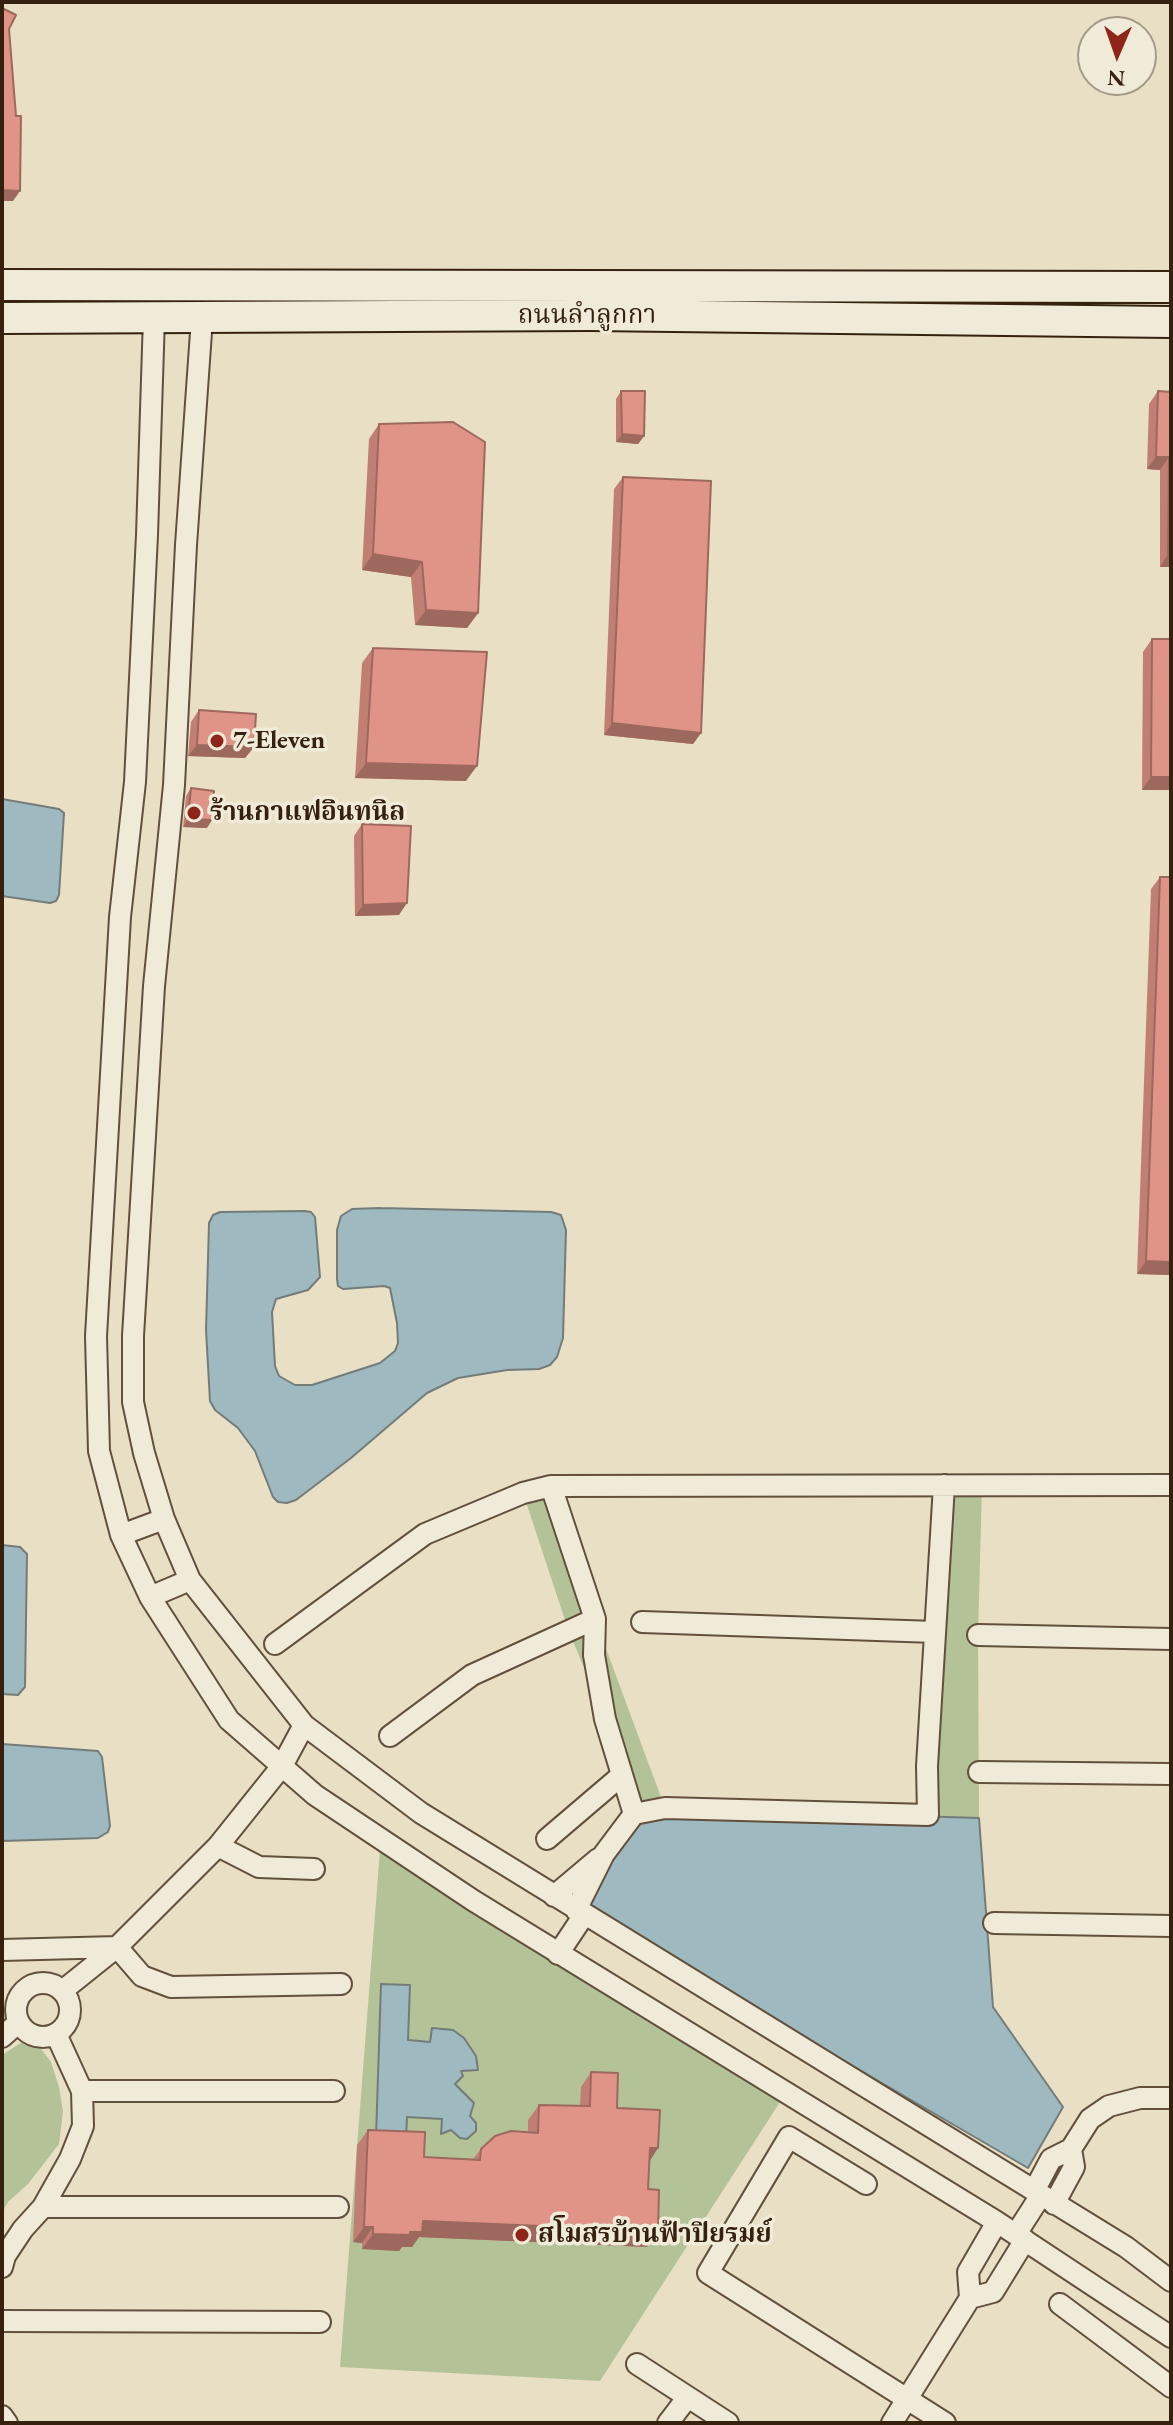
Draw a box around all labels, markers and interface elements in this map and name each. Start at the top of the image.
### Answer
north arrow [1077,16,1157,96]
text: N [1107,64,1126,93]
street label: ถนนลำลูกกา [518,300,656,332]
place label: 7-Eleven [233,725,325,757]
marker: 7-Eleven [208,732,226,750]
place label: ร้านกาแฟอินทนิล [210,797,405,829]
marker: ร้านกาแฟอินทนิล [185,804,203,822]
place label: สโมสรบ้านฟ้าปิยรมย์ [538,2219,772,2251]
marker: สโมสรบ้านฟ้าปิยรมย์ [513,2226,531,2244]

